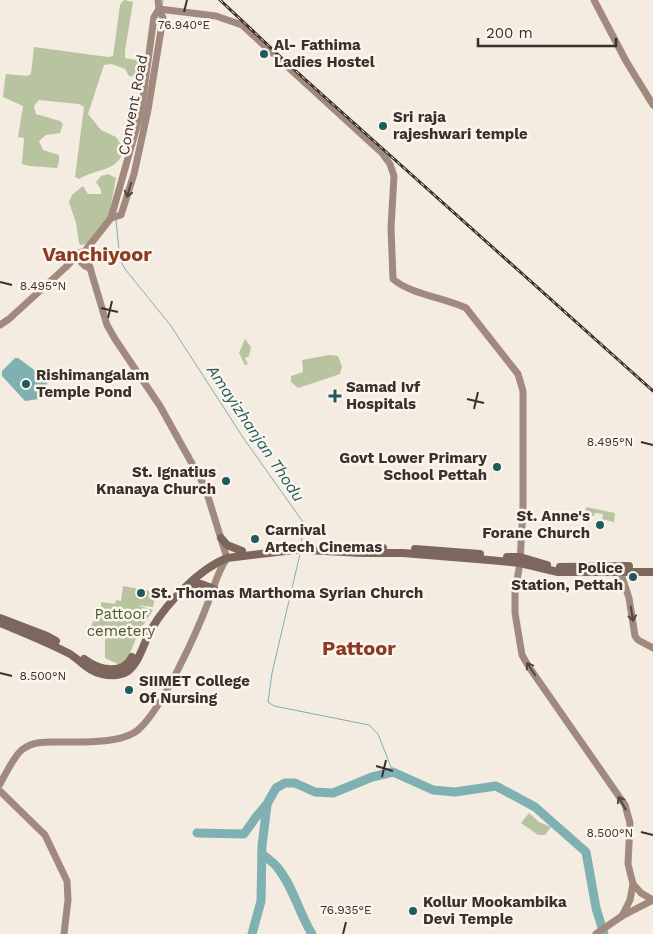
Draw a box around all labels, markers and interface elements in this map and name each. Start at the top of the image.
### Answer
scale bar [478,15,616,47]
text: 76.940°E [158,18,211,32]
text: 200 m [486,24,533,42]
place label: Al- Fathima Ladies Hostel [274,36,375,71]
marker: Al- Fathima Ladies Hostel [258,48,270,60]
street label: Convent Road [114,53,152,157]
place label: Sri raja rajeshwari temple [393,108,528,143]
marker: Sri raja rajeshwari temple [377,120,389,132]
one-way arrow [123,182,133,198]
district label: Vanchiyoor [42,242,152,266]
text: 8.495°N [20,279,66,293]
water label: Amayizhanjan Thodu [202,361,309,505]
place label: Rishimangalam Temple Pond [36,366,149,401]
marker: Rishimangalam Temple Pond [20,378,32,390]
place label: Samad Ivf Hospitals [346,378,421,413]
marker: Samad Ivf Hospitals [328,389,342,403]
text: 8.495°N [587,435,633,449]
place label: Govt Lower Primary School Pettah [339,449,488,484]
marker: Govt Lower Primary School Pettah [491,461,503,473]
place label: St. Ignatius Knanaya Church [96,463,216,498]
marker: St. Ignatius Knanaya Church [220,475,232,487]
place label: St. Anne's Forane Church [482,507,590,542]
marker: St. Anne's Forane Church [594,519,606,531]
place label: Carnival Artech Cinemas [265,521,382,556]
marker: Carnival Artech Cinemas [249,533,261,545]
place label: Police Station, Pettah [511,559,623,594]
marker: Police Station, Pettah [627,571,639,583]
place label: St. Thomas Marthoma Syrian Church [151,584,423,602]
marker: St. Thomas Marthoma Syrian Church [135,587,147,599]
park label: Pattoor cemetery [87,605,156,640]
one-way arrow [627,605,637,621]
district label: Pattoor [322,636,396,660]
one-way arrow [526,662,536,676]
text: 8.500°N [20,669,66,683]
place label: SIIMET College Of Nursing [139,672,250,707]
marker: SIIMET College Of Nursing [123,684,135,696]
one-way arrow [617,797,627,811]
text: 8.500°N [587,826,633,840]
place label: Kollur Mookambika Devi Temple [423,893,567,928]
text: 76.935°E [320,903,372,917]
marker: Kollur Mookambika Devi Temple [407,905,419,917]

